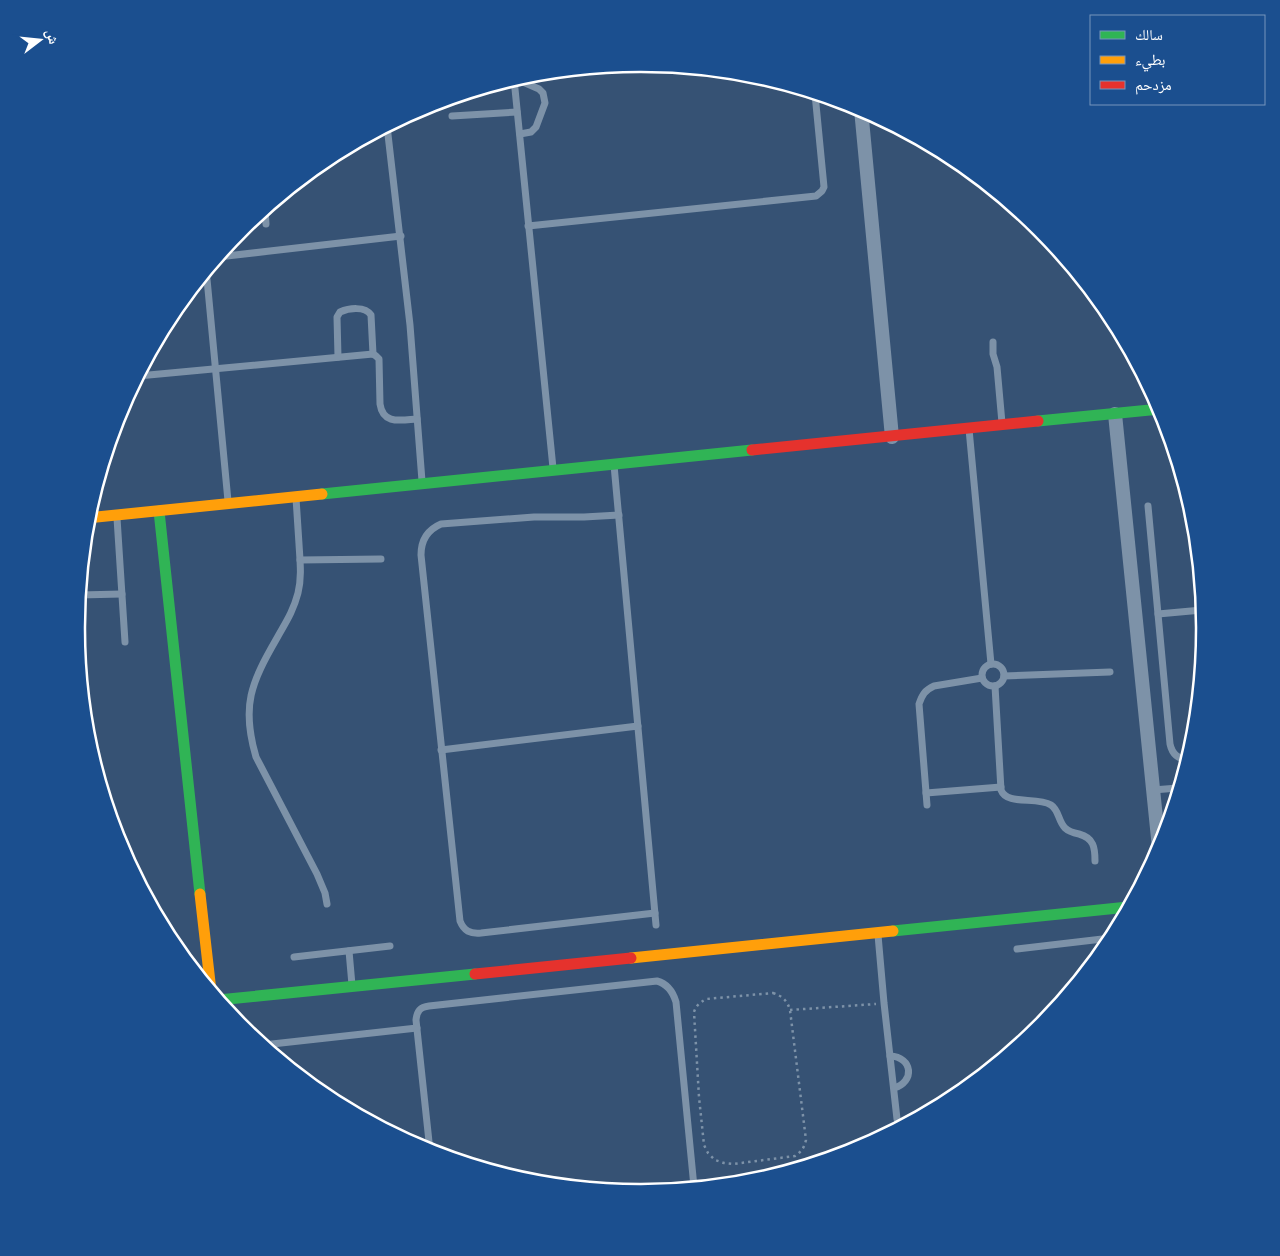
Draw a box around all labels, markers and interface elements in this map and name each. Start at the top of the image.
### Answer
north arrow [15,15,65,65]
legend [1090,15,1265,105]
text: سالك [1135,25,1163,43]
text: ش [42,27,63,46]
text: بطيء [1135,50,1165,72]
text: مزدحم [1135,75,1172,95]

